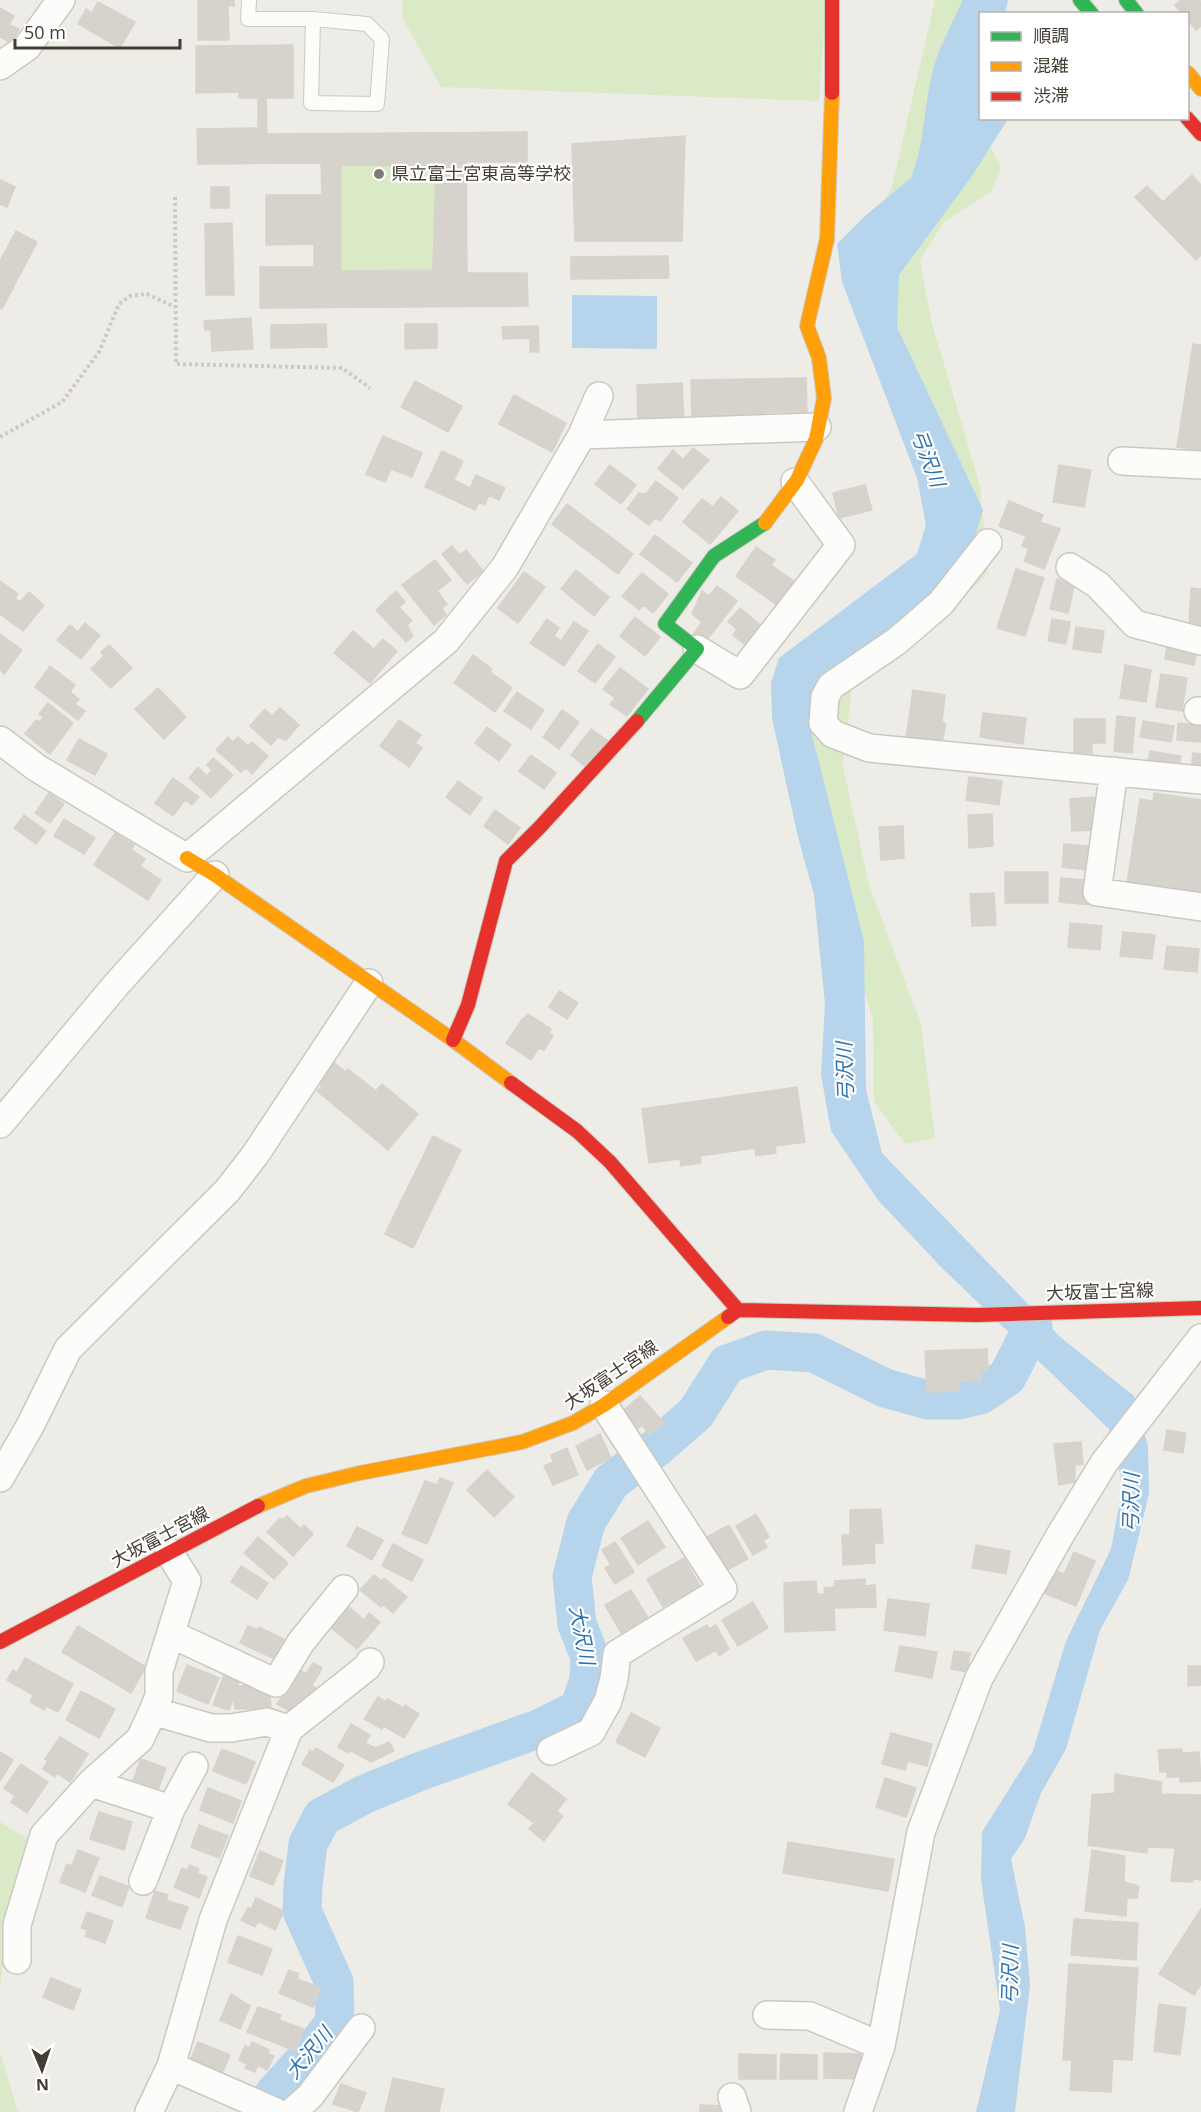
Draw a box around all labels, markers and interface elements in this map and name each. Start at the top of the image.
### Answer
scale bar [15,12,180,50]
legend [979,12,1189,120]
text: 50 m [24,20,66,44]
text: 順調 [1033,23,1069,47]
text: 混雑 [1033,53,1069,77]
text: 渋滞 [1033,83,1069,107]
place label: 県立富士宮東高等学校 [391,161,571,185]
marker: 県立富士宮東高等学校 [372,167,386,181]
water label: 弓沢川 [905,425,953,493]
water label: 弓沢川 [830,1040,859,1102]
street label: 大坂富士宮線 [1046,1277,1154,1305]
street label: 大坂富士宮線 [559,1334,662,1414]
water label: 弓沢川 [1116,1471,1145,1533]
street label: 大坂富士宮線 [106,1500,213,1572]
water label: 大沢川 [564,1603,602,1669]
water label: 弓沢川 [995,1943,1024,2005]
water label: 大沢川 [279,2019,340,2084]
north arrow [12,2040,72,2100]
text: N [36,2074,49,2096]

